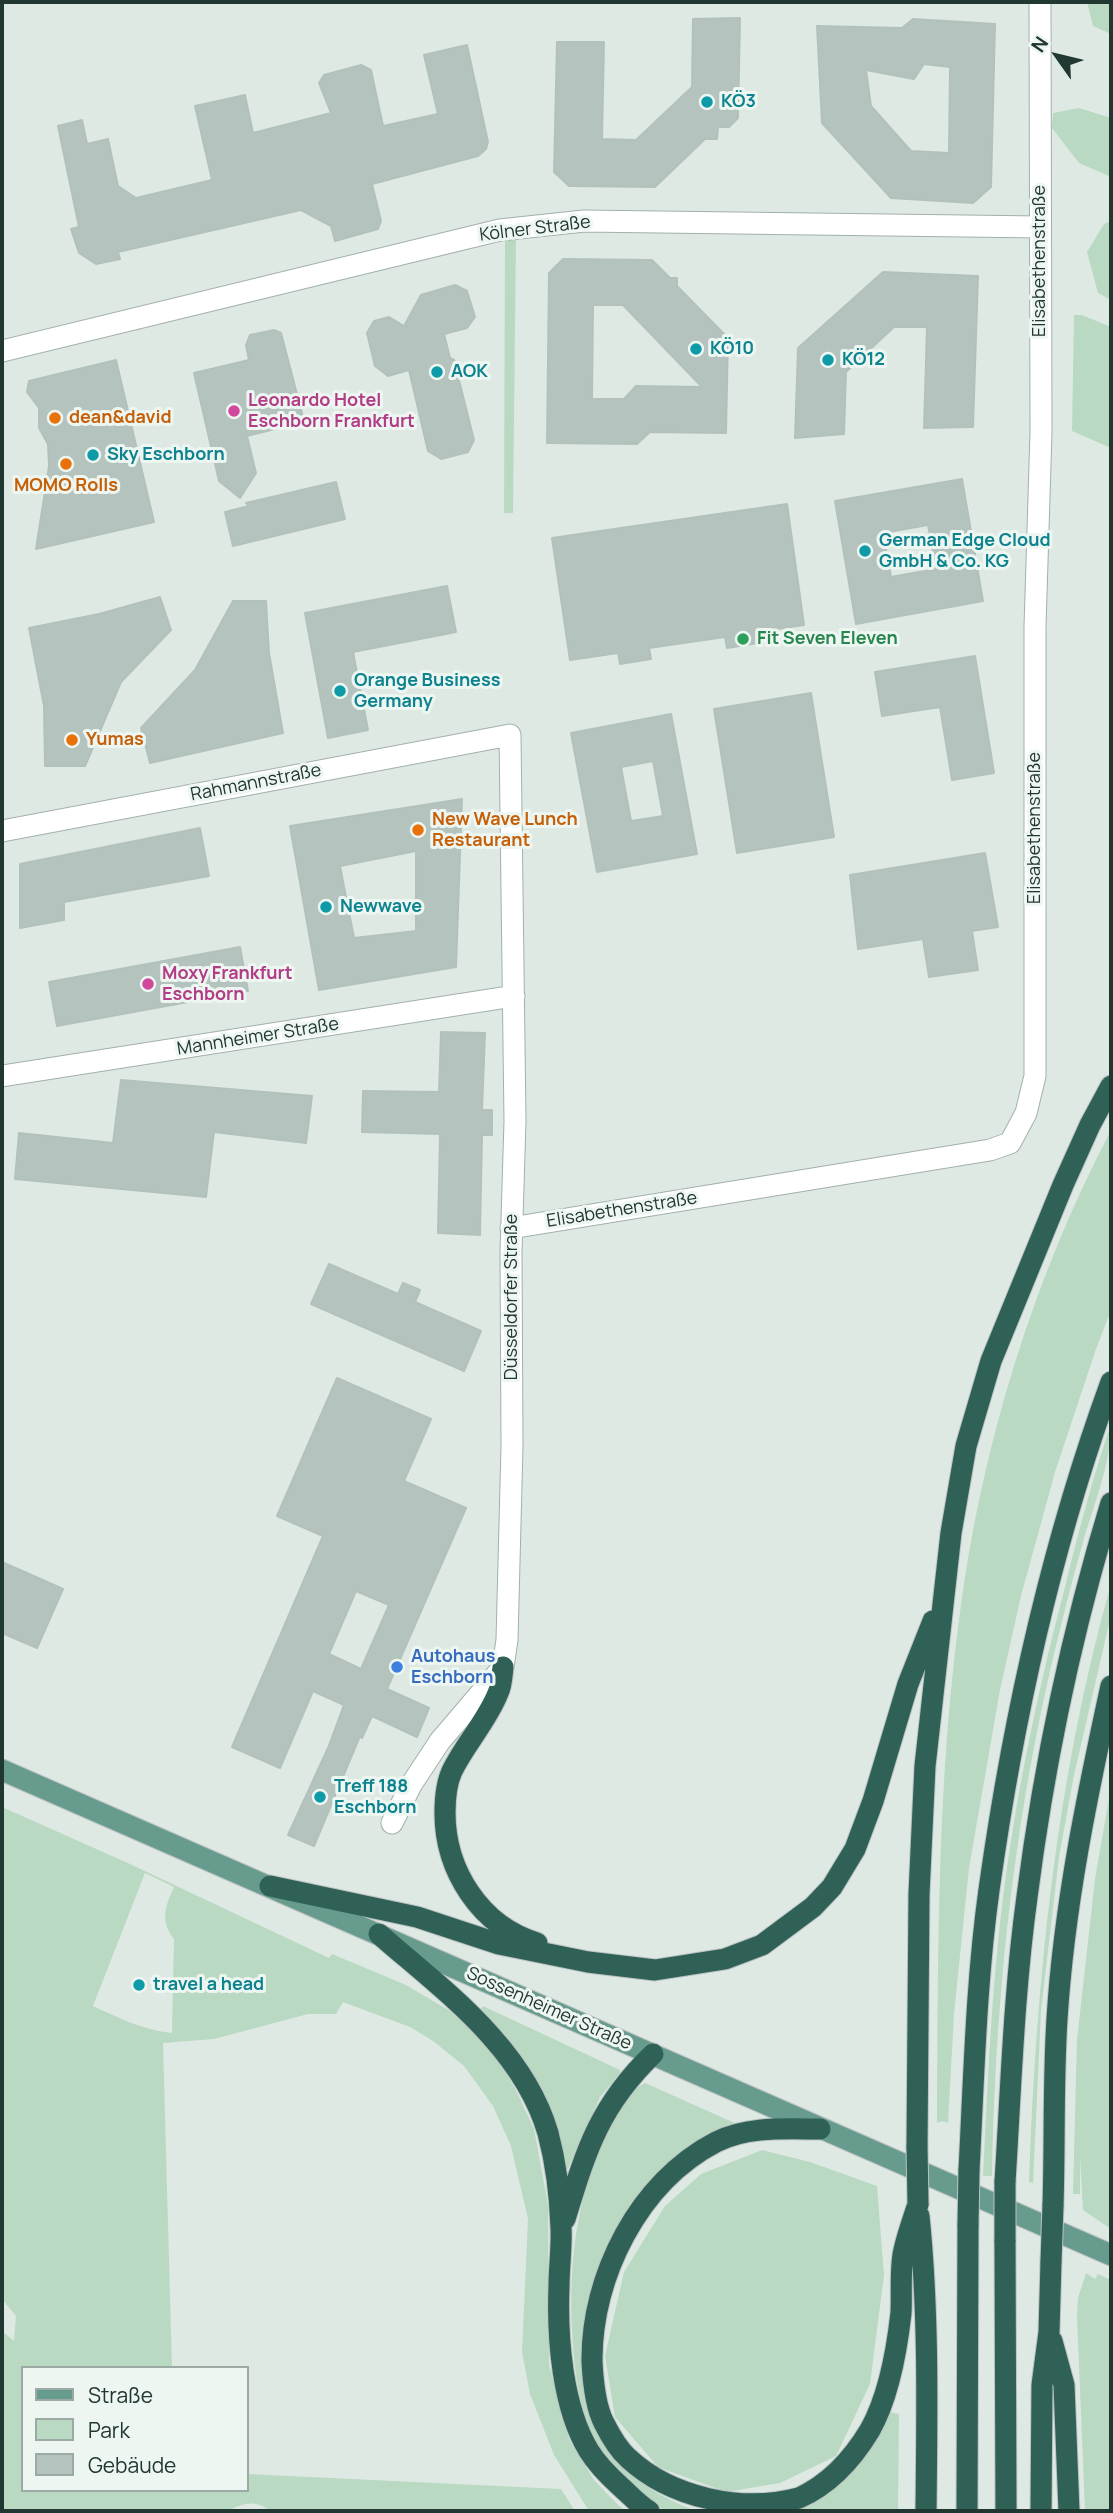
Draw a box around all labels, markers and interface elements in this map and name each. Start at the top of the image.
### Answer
north arrow [1022,21,1092,91]
text: N [1025,31,1054,57]
place label: KÖ3 [721,91,756,113]
marker: KÖ3 [699,94,715,110]
street label: Elisabethenstraße [1029,185,1051,337]
street label: Kölner Straße [478,211,592,247]
place label: KÖ10 [710,338,754,360]
marker: KÖ10 [688,341,704,357]
place label: KÖ12 [842,349,885,371]
marker: KÖ12 [820,352,836,368]
place label: AOK [451,361,488,383]
marker: AOK [429,364,445,380]
place label: Leonardo Hotel Eschborn Frankfurt [248,390,415,432]
marker: Leonardo Hotel Eschborn Frankfurt [226,403,242,419]
place label: dean&david [69,407,172,429]
marker: dean&david [47,410,63,426]
place label: Sky Eschborn [107,444,225,466]
marker: Sky Eschborn [85,447,101,463]
marker: MOMO Rolls [58,456,74,472]
place label: MOMO Rolls [14,475,118,497]
place label: German Edge Cloud GmbH & Co. KG [879,530,1051,572]
marker: German Edge Cloud GmbH & Co. KG [857,543,873,559]
place label: Fit Seven Eleven [757,628,898,650]
marker: Fit Seven Eleven [735,631,751,647]
place label: Orange Business Germany [354,670,500,712]
marker: Orange Business Germany [332,683,348,699]
place label: Yumas [86,729,144,751]
marker: Yumas [64,732,80,748]
street label: Elisabethenstraße [1024,752,1046,904]
street label: Rahmannstraße [189,760,323,806]
place label: New Wave Lunch Restaurant [432,809,578,852]
marker: New Wave Lunch Restaurant [410,822,426,838]
place label: Newwave [340,896,422,918]
marker: Newwave [318,899,334,915]
place label: Moxy Frankfurt Eschborn [162,963,293,1006]
marker: Moxy Frankfurt Eschborn [140,976,156,992]
street label: Mannheimer Straße [176,1014,340,1060]
street label: Elisabethenstraße [545,1187,699,1233]
street label: Düsseldorfer Straße [501,1214,523,1380]
place label: Autohaus Eschborn [411,1646,495,1688]
marker: Autohaus Eschborn [389,1659,405,1675]
place label: Treff 188 Eschborn [334,1776,417,1818]
marker: Treff 188 Eschborn [312,1789,328,1805]
street label: Sossenheimer Straße [463,1963,635,2055]
place label: travel a head [153,1974,264,1996]
marker: travel a head [131,1977,147,1993]
legend [21,2366,248,2492]
text: Straße [88,2381,153,2409]
text: Park [88,2416,130,2444]
text: Gebäude [88,2451,176,2479]

